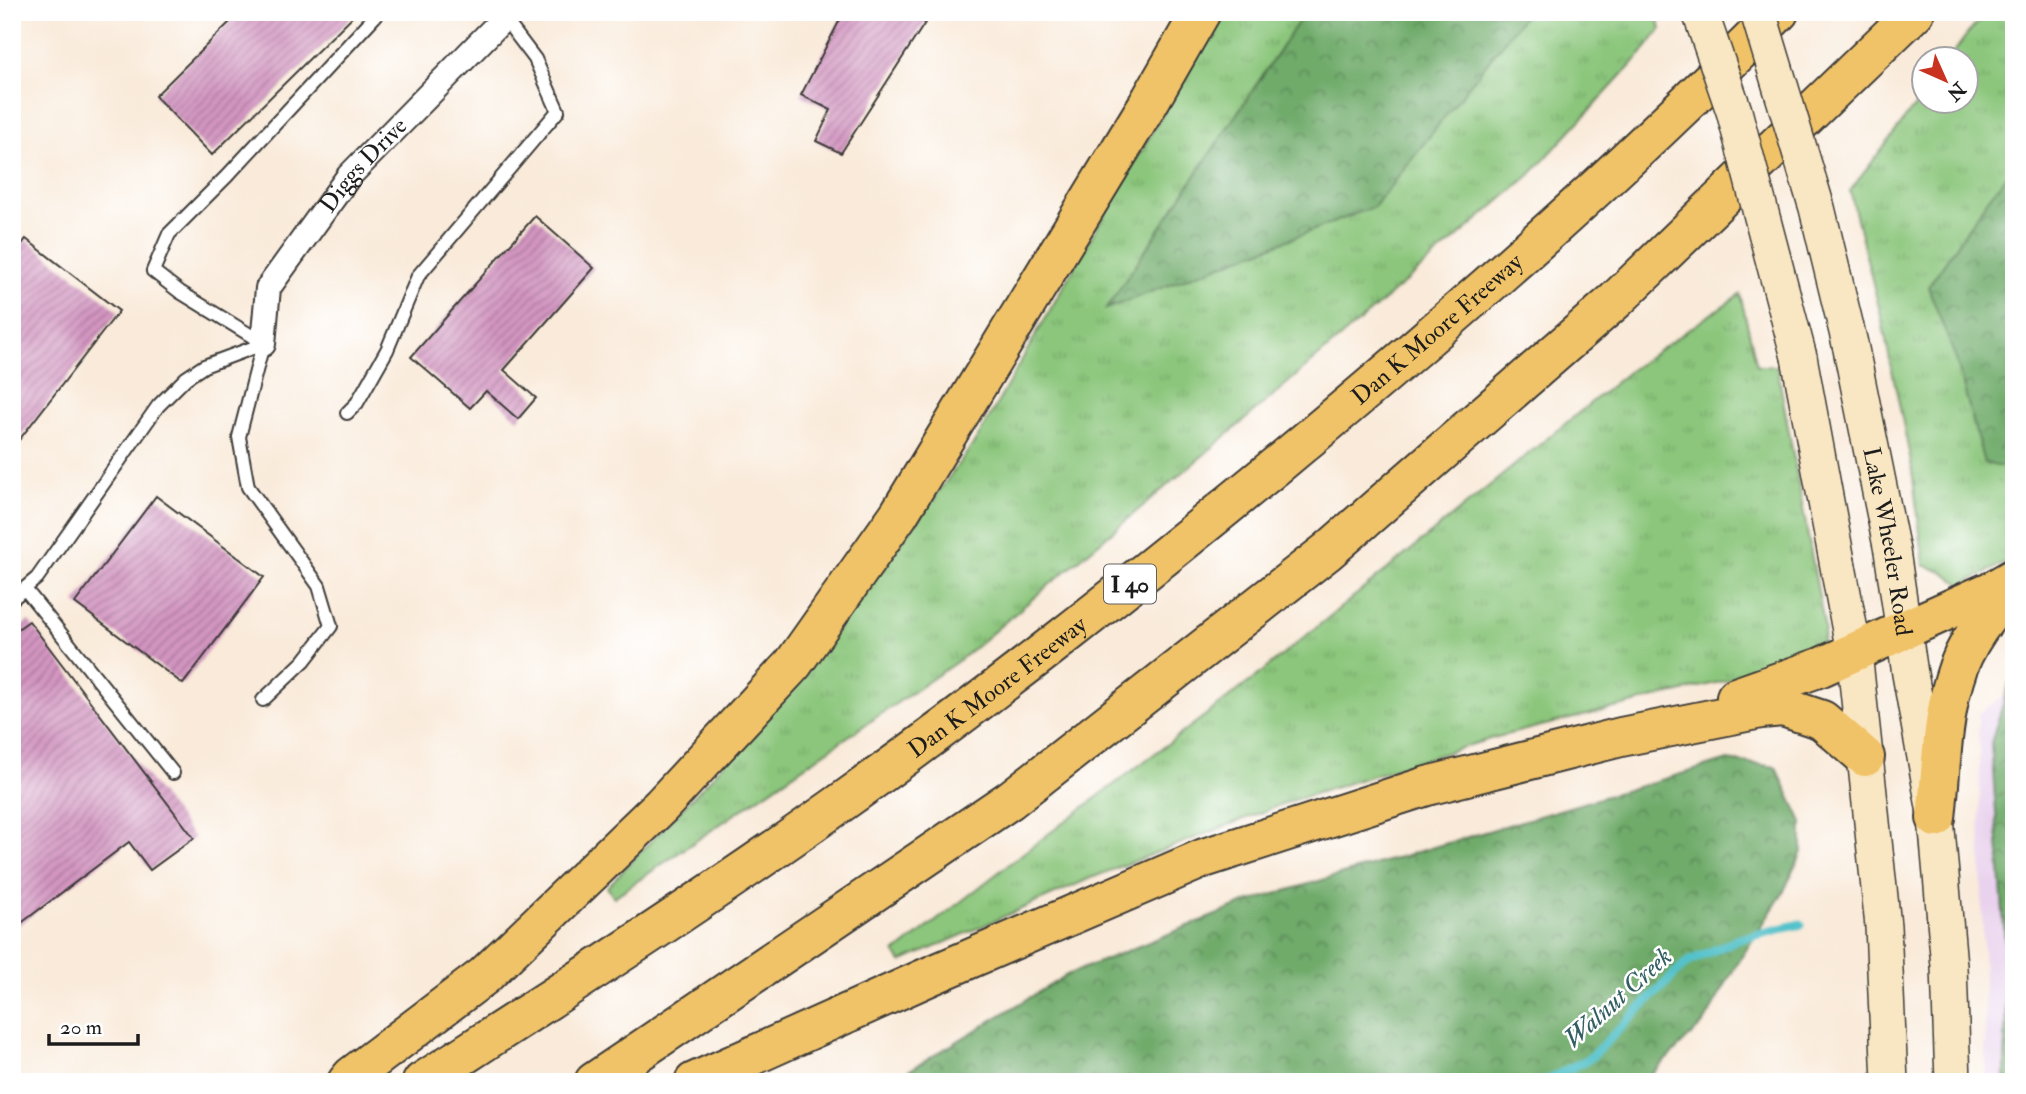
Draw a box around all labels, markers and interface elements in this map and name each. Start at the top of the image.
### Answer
north arrow [1910,46,1980,116]
text: N [1941,76,1972,107]
street label: Diggs Drive [312,111,414,219]
street label: Dan K Moore Freeway [1345,246,1529,412]
street label: Lake Wheeler Road [1856,444,1920,638]
road number: I 40 [1104,564,1156,604]
street label: Dan K Moore Freeway [902,609,1093,765]
water label: Walnut Creek [1557,941,1679,1055]
scale bar [49,1003,138,1047]
text: 20 m [60,1014,102,1041]

